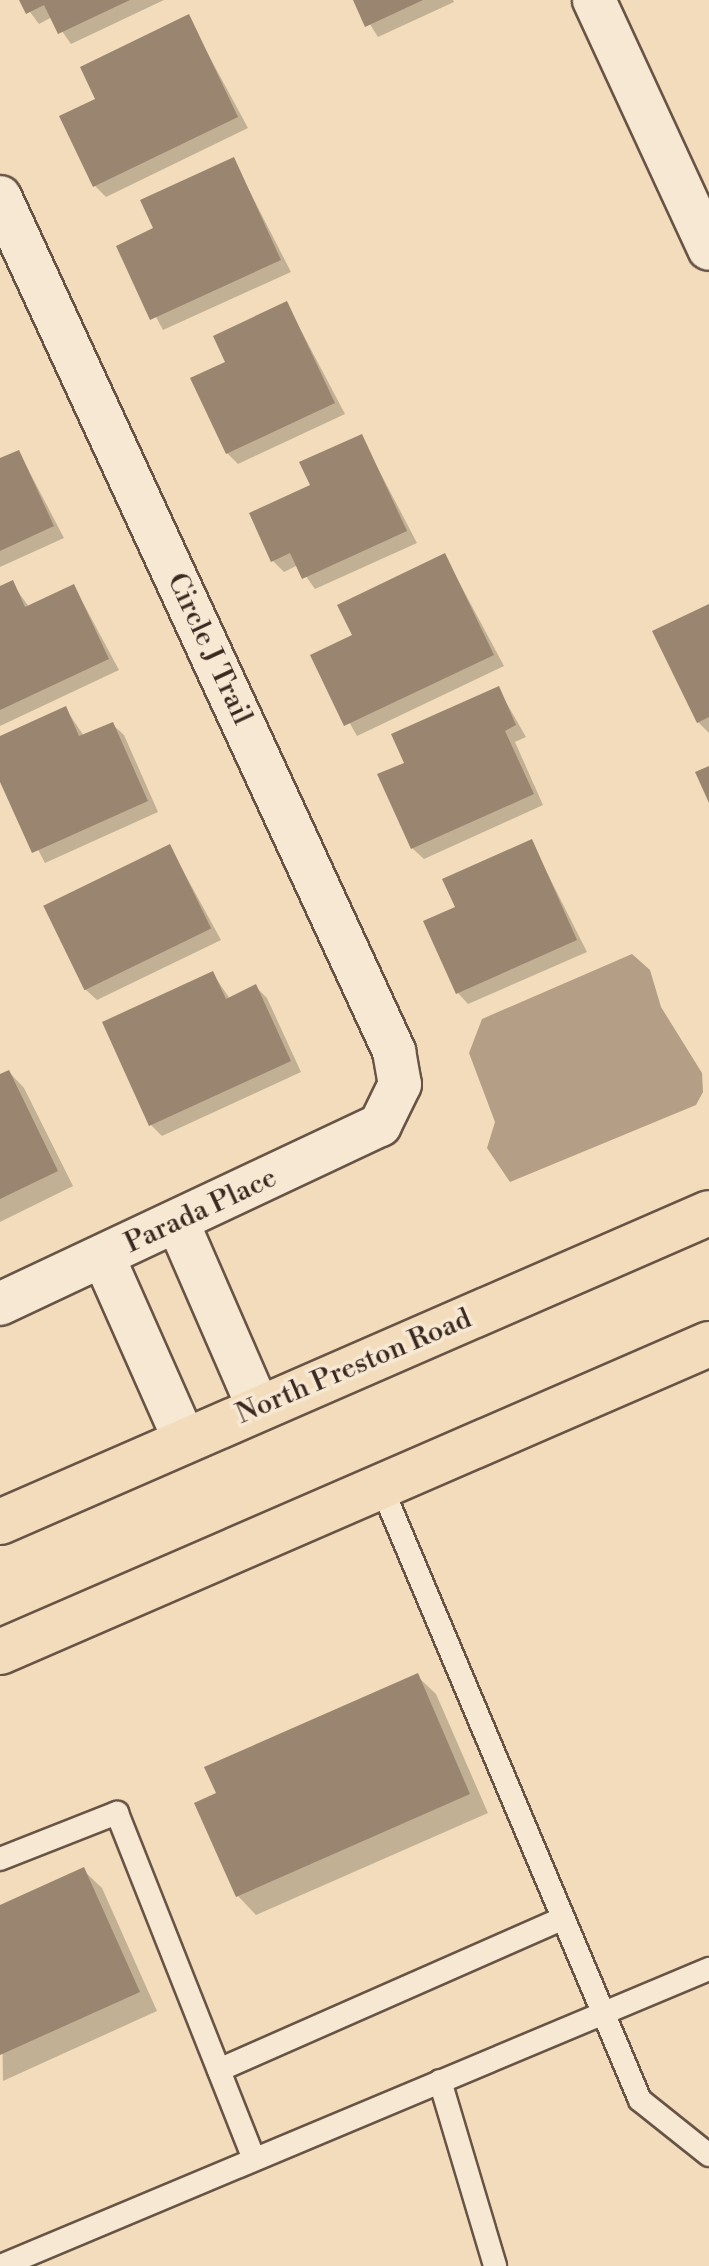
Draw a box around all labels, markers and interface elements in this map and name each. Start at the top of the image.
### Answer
street label: Circle J Trail [159,568,259,730]
street label: Parada Place [120,1161,282,1261]
street label: North Preston Road [231,1302,477,1432]

